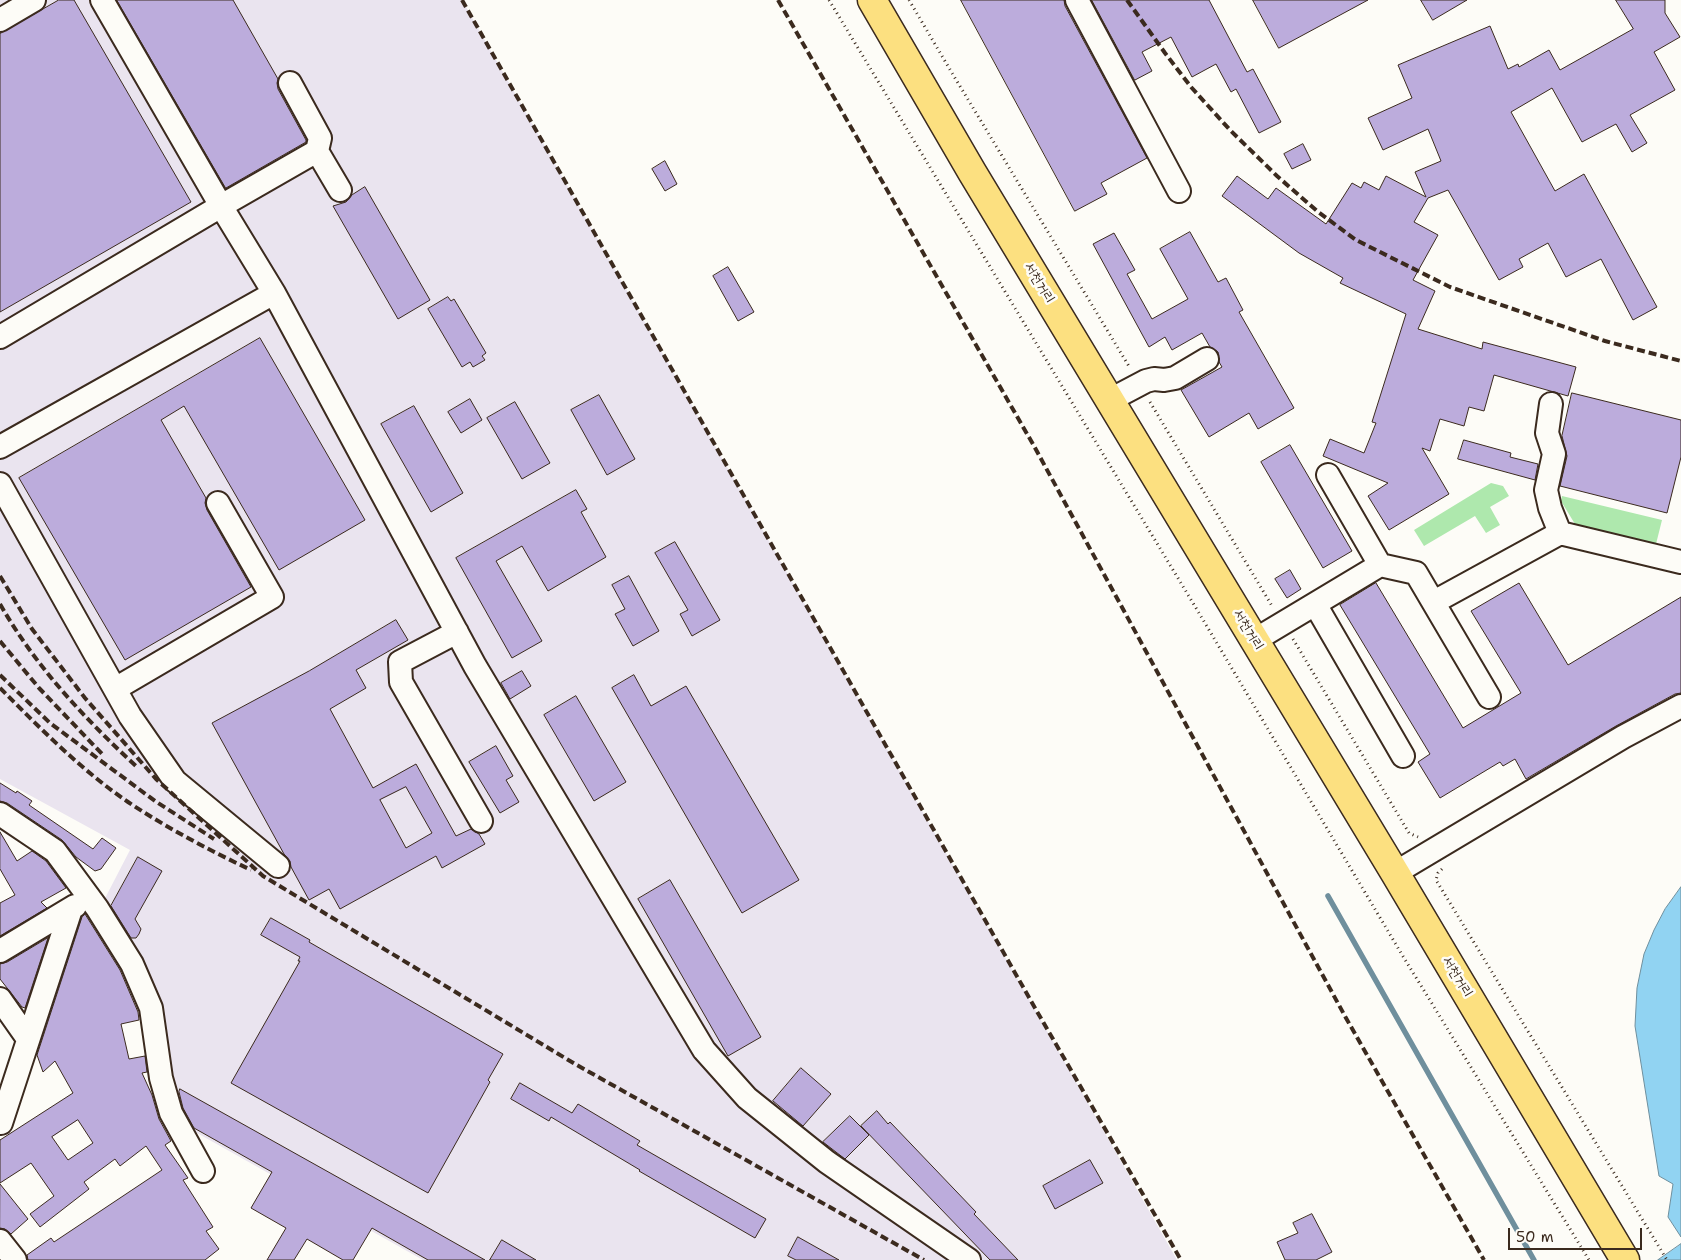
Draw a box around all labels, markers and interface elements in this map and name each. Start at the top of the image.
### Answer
street label: 서천거리 [1020,259,1058,307]
street label: 서천거리 [1229,606,1267,654]
street label: 서천거리 [1438,953,1476,1001]
scale bar [1511,1218,1645,1250]
text: 50 m [1516,1227,1554,1247]

